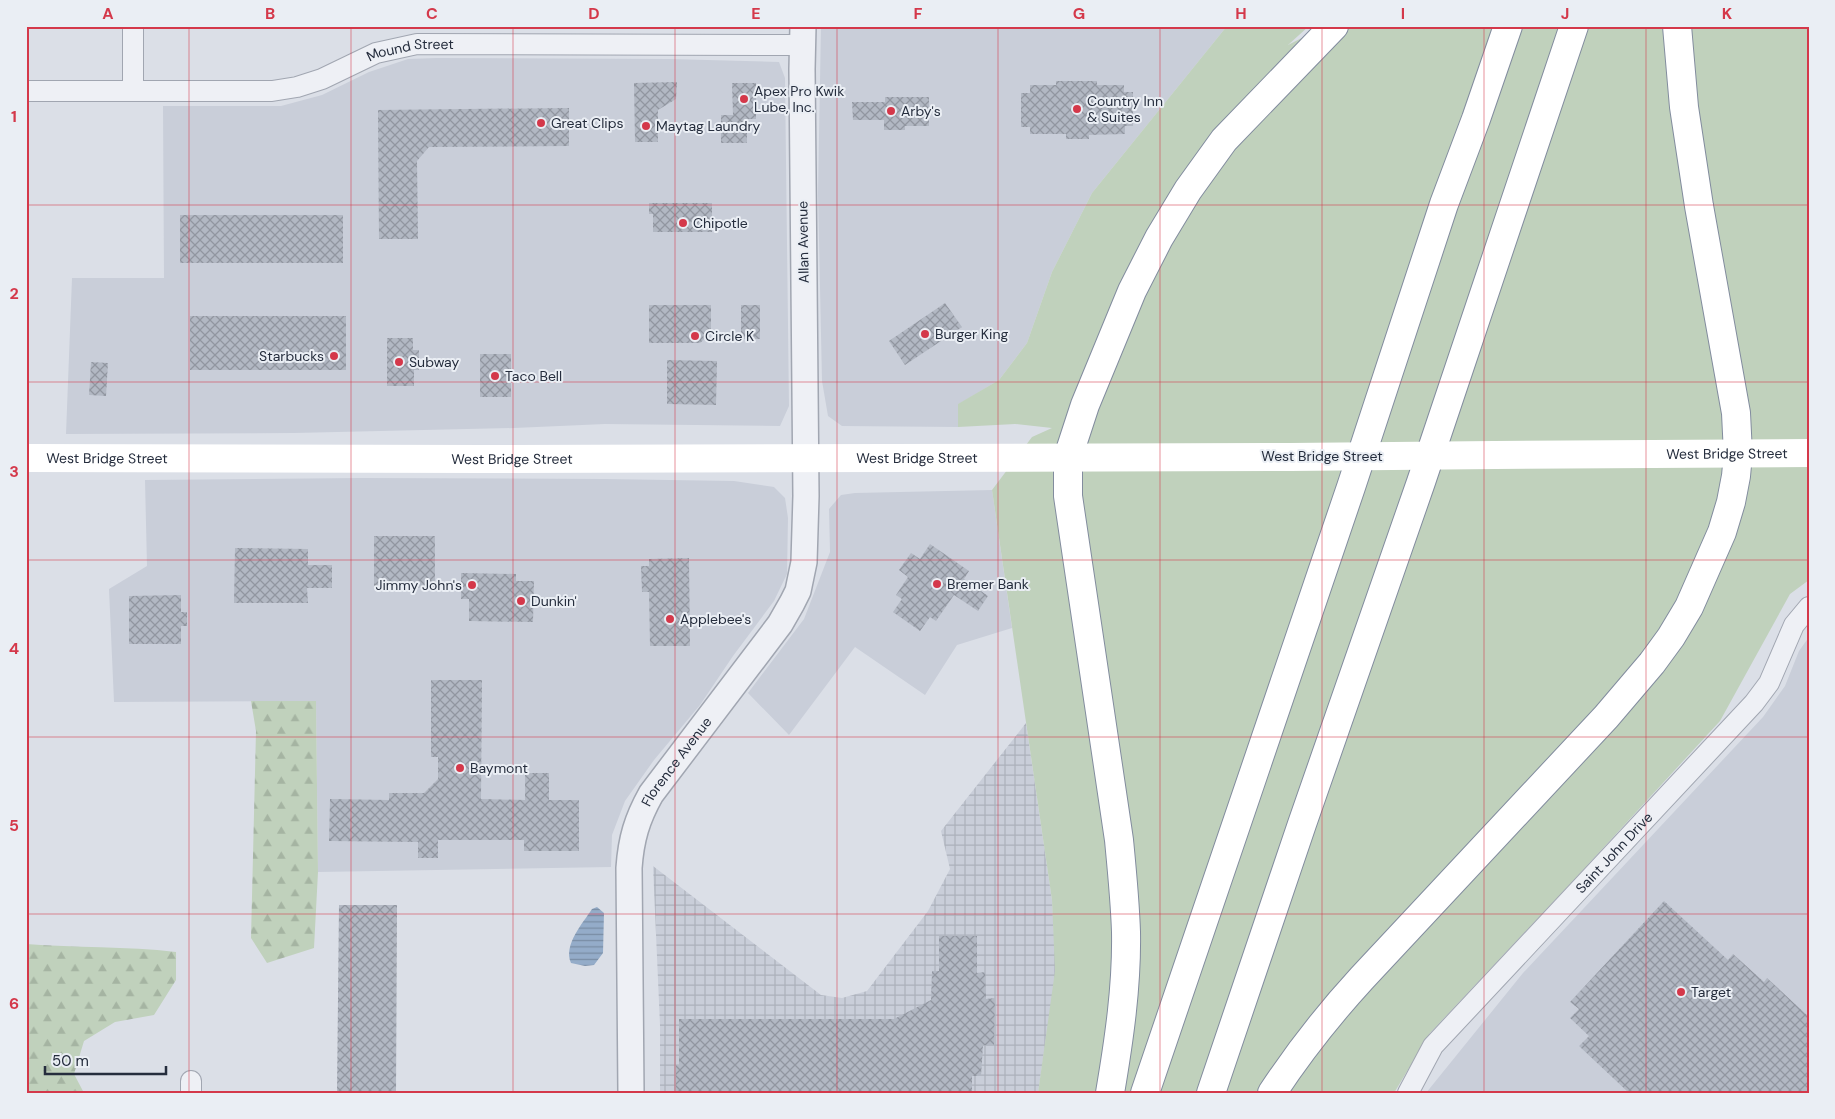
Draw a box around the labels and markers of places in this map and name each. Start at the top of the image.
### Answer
place label: Apex Pro Kwik Lube, Inc. [754,82,844,116]
place label: Country Inn & Suites [1087,92,1163,126]
marker: Apex Pro Kwik Lube, Inc. [738,93,750,105]
place label: Arby's [901,102,941,120]
marker: Country Inn & Suites [1071,103,1083,115]
marker: Arby's [885,105,897,117]
place label: Great Clips [551,114,623,132]
marker: Great Clips [535,117,547,129]
place label: Maytag Laundry [656,117,761,135]
marker: Maytag Laundry [640,120,652,132]
place label: Chipotle [693,214,748,232]
marker: Chipotle [677,217,689,229]
place label: Burger King [935,325,1008,343]
place label: Circle K [705,327,754,345]
marker: Burger King [919,328,931,340]
marker: Circle K [689,330,701,342]
place label: Starbucks [259,347,324,365]
marker: Starbucks [328,350,340,362]
place label: Subway [409,353,459,371]
marker: Subway [393,356,405,368]
place label: Taco Bell [505,367,562,385]
marker: Taco Bell [489,370,501,382]
place label: Bremer Bank [947,575,1029,593]
place label: Jimmy John's [375,576,462,594]
marker: Bremer Bank [931,578,943,590]
marker: Jimmy John's [466,579,478,591]
place label: Dunkin' [531,592,577,610]
marker: Dunkin' [515,595,527,607]
place label: Applebee's [680,610,751,628]
marker: Applebee's [664,613,676,625]
place label: Baymont [470,759,528,777]
marker: Baymont [454,762,466,774]
place label: Target [1691,983,1731,1001]
marker: Target [1675,986,1687,998]

